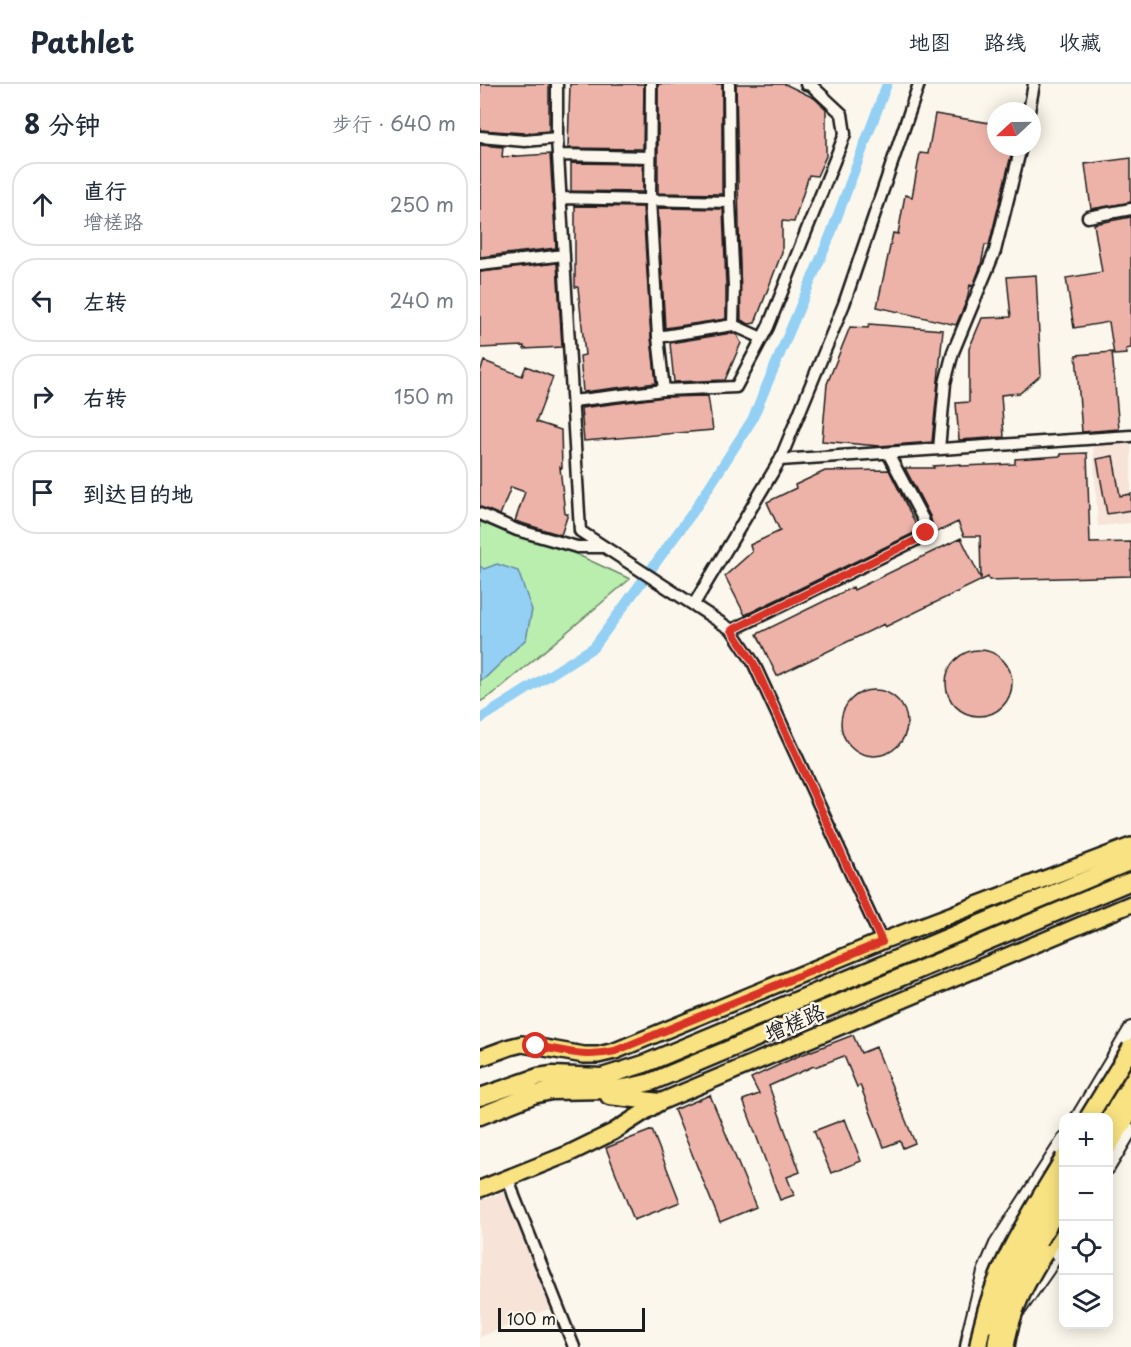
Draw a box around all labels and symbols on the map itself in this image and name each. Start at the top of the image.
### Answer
north arrow [987,102,1041,156]
route end [912,519,938,545]
street label: 增槎路 [759,994,829,1048]
route start [522,1032,548,1058]
scale bar [498,1305,645,1332]

